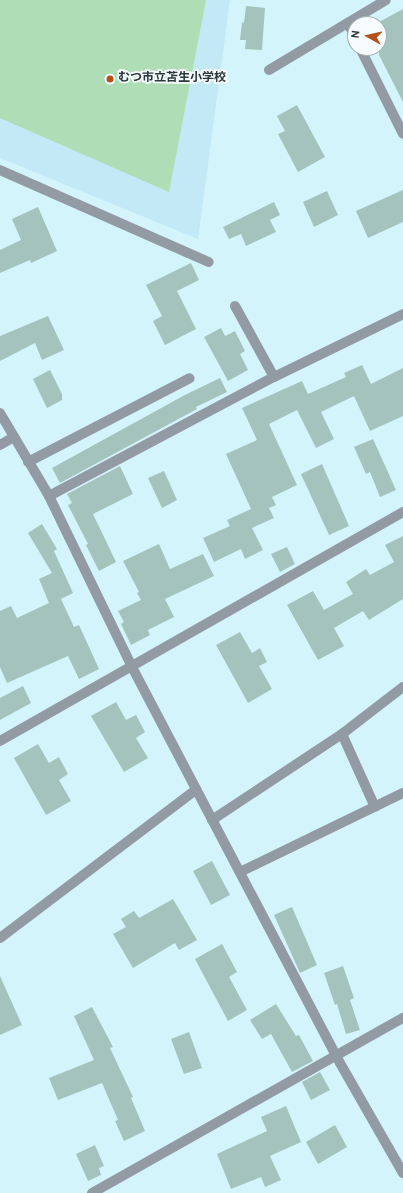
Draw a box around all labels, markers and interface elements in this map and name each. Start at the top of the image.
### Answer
north arrow [347,16,387,56]
text: N [349,30,364,39]
place label: むつ市立苫生小学校 [118,72,226,86]
marker: むつ市立苫生小学校 [105,74,115,84]

